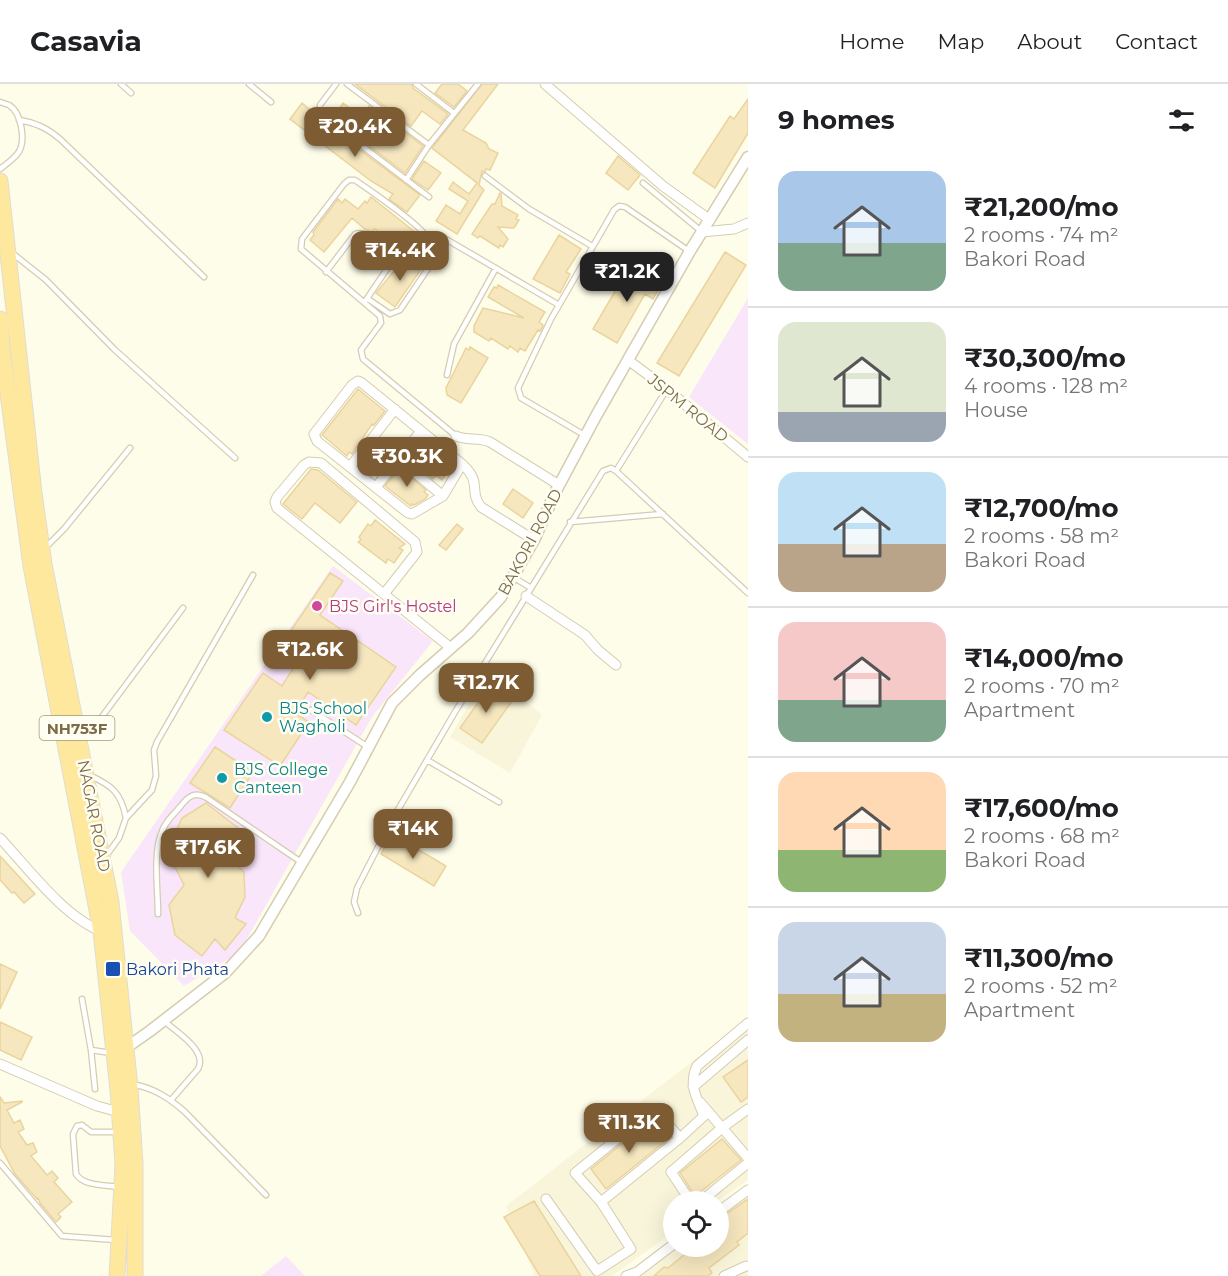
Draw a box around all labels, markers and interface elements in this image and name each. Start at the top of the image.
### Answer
text: Casavia [30,24,142,58]
text: Home [839,29,904,54]
text: Map [937,29,984,54]
text: About [1017,29,1082,54]
text: Contact [1115,29,1198,54]
text: 9 homes [778,104,895,136]
icon: filters [1165,104,1198,137]
pin: ₹20.4K [306,107,404,158]
text: ₹20.4K [318,114,392,138]
text: ₹21,200/mo [964,191,1119,223]
icon: home [826,195,898,267]
text: 2 rooms · 74 m² [964,223,1119,247]
pin: ₹14.4K [351,231,449,282]
text: ₹14.4K [365,238,435,262]
text: Bakori Road [964,247,1086,271]
pin: ₹21.2K [578,252,676,303]
text: ₹21.2K [594,259,660,283]
text: ₹30,300/mo [964,342,1126,374]
icon: home [826,346,898,418]
street label: JSPM ROAD [643,369,732,446]
text: 4 rooms · 128 m² [964,374,1128,398]
text: House [964,398,1028,422]
pin: ₹30.3K [358,437,456,488]
text: ₹30.3K [371,444,443,468]
street label: BAKORI ROAD [494,486,566,598]
text: ₹12,700/mo [964,492,1119,524]
icon: home [826,496,898,568]
text: 2 rooms · 58 m² [964,524,1119,548]
text: Bakori Road [964,548,1086,572]
place label: BJS Girl's Hostel [329,597,457,616]
marker: BJS Girl's Hostel [310,599,324,613]
pin: ₹12.6K [261,630,359,681]
text: ₹12.6K [277,637,343,661]
text: ₹14,000/mo [964,642,1123,674]
icon: home [826,646,898,718]
pin: ₹12.7K [437,663,535,714]
text: ₹12.7K [453,670,519,694]
text: 2 rooms · 70 m² [964,674,1120,698]
text: Apartment [964,698,1075,722]
place label: BJS School Wagholi [279,699,367,736]
marker: BJS School Wagholi [260,710,274,724]
road number: NH753F [40,716,115,740]
street label: NAGAR ROAD [74,759,114,873]
place label: BJS College Canteen [234,760,328,797]
marker: BJS College Canteen [215,771,229,785]
text: ₹17,600/mo [964,792,1119,824]
icon: home [826,796,898,868]
pin: ₹14K [377,809,449,860]
text: ₹14K [387,816,439,840]
text: 2 rooms · 68 m² [964,824,1120,848]
pin: ₹17.6K [159,828,257,879]
text: ₹17.6K [175,835,241,859]
text: Bakori Road [964,848,1086,872]
text: ₹11,300/mo [964,942,1114,974]
icon: home [826,946,898,1018]
marker: Bakori Phata [104,960,122,978]
place label: Bakori Phata [126,960,229,979]
text: 2 rooms · 52 m² [964,974,1118,998]
text: Apartment [964,998,1075,1022]
pin: ₹11.3K [580,1103,678,1154]
text: ₹11.3K [598,1110,660,1134]
map controls [663,1191,729,1257]
button: locate [663,1191,729,1257]

